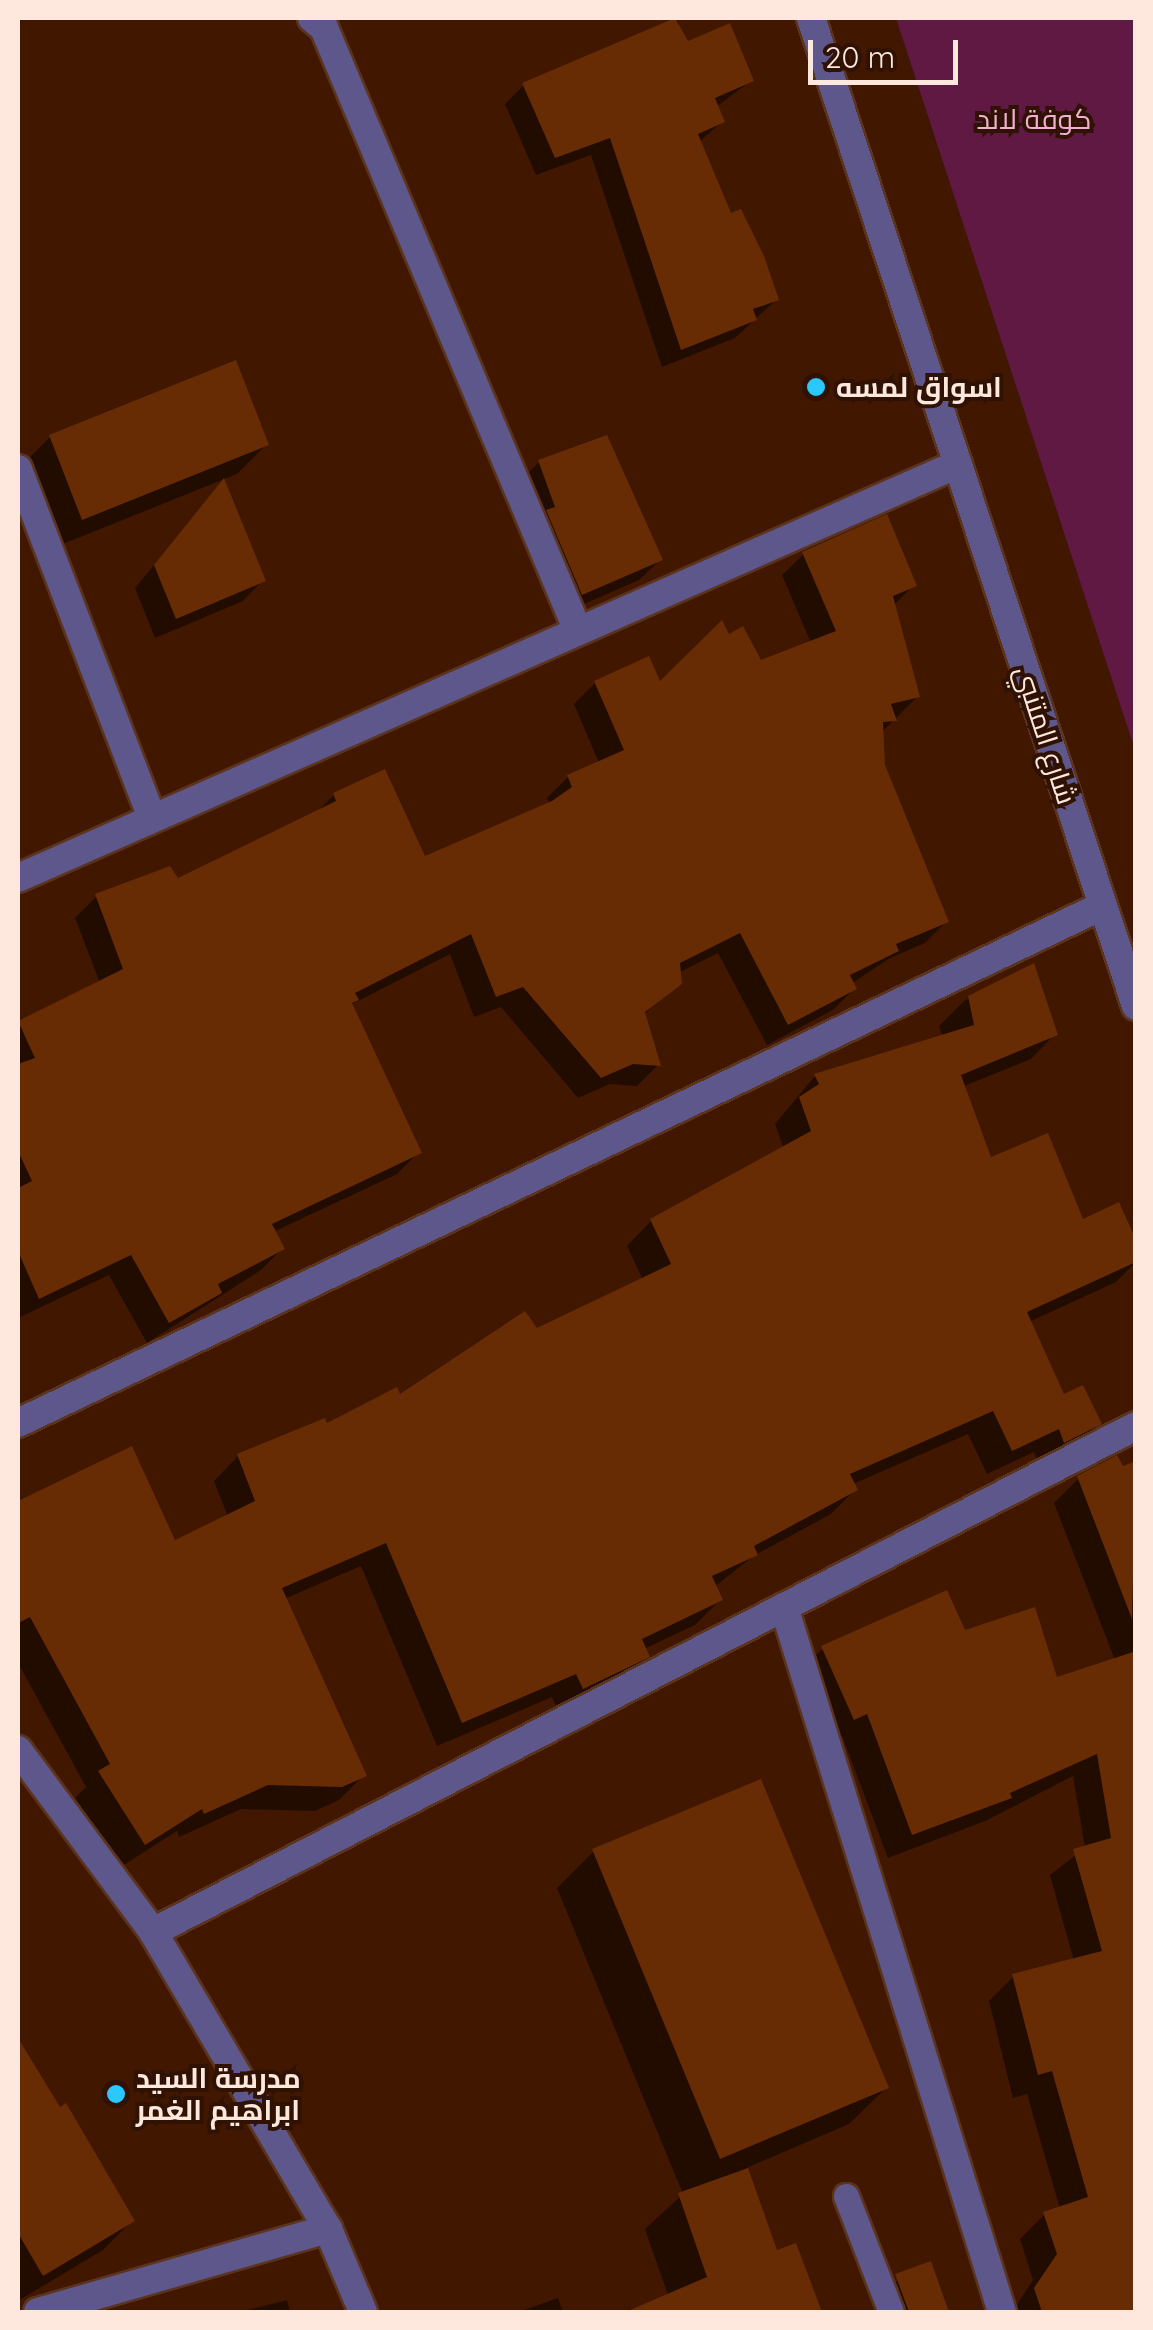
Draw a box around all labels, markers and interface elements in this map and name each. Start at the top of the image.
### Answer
scale bar [813,20,963,82]
text: 20 m [825,38,895,76]
park label: كوفة لاند [977,102,1091,136]
place label: اسواق لمسه [836,370,1002,404]
marker: اسواق لمسه [805,376,827,398]
street label: شارع المتنبي [1008,662,1084,808]
place label: مدرسة السيد ابراهيم الغمر [136,2061,301,2127]
marker: مدرسة السيد ابراهيم الغمر [105,2083,127,2105]

